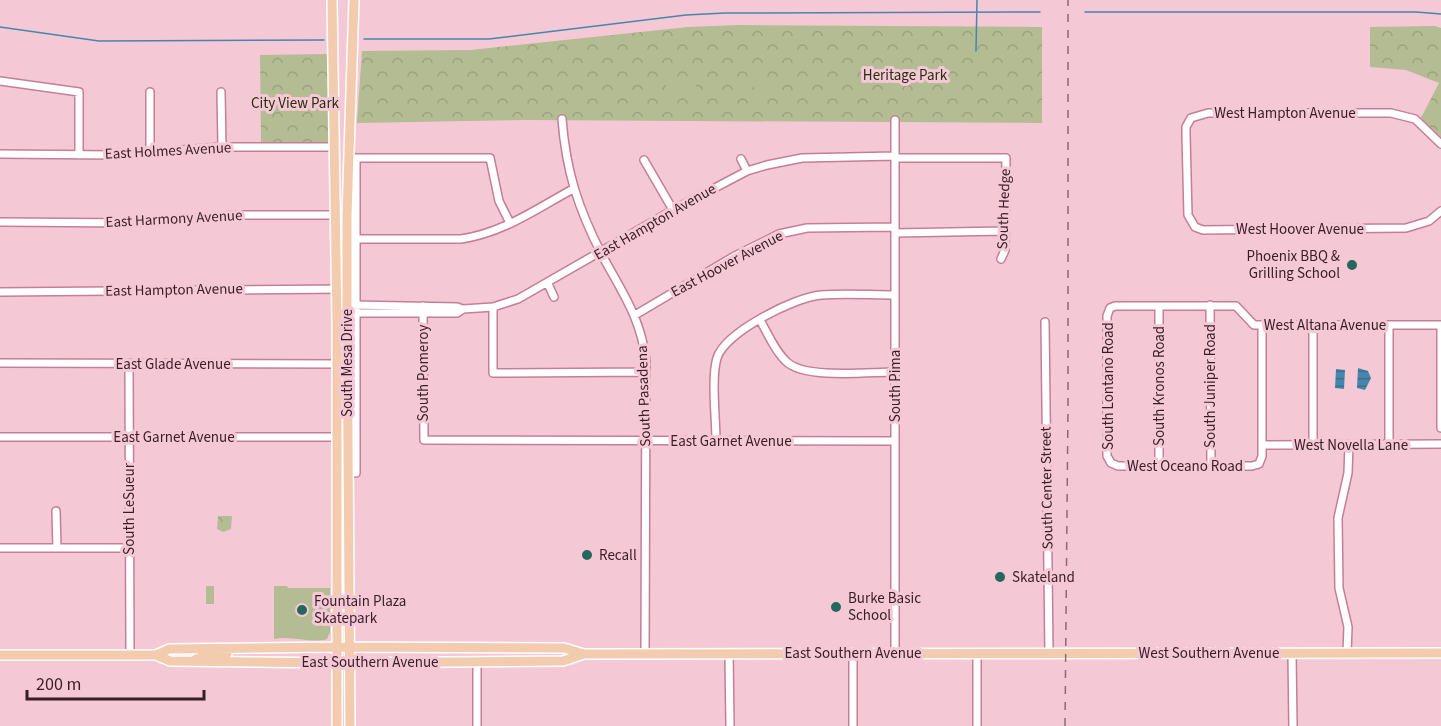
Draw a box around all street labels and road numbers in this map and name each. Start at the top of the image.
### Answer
street label: West Hampton Avenue [1214,103,1356,124]
street label: East Holmes Avenue [104,137,232,165]
street label: South Hedge [992,168,1016,250]
street label: East Hampton Avenue [590,178,720,266]
street label: East Harmony Avenue [105,205,243,233]
street label: West Hoover Avenue [1236,219,1364,240]
street label: East Hoover Avenue [667,226,787,302]
street label: East Hampton Avenue [105,278,243,302]
street label: South Mesa Drive [337,309,358,417]
street label: West Altana Avenue [1264,315,1386,336]
street label: South Lontano Road [1098,322,1119,450]
street label: South Juniper Road [1200,324,1221,448]
street label: South Pomeroy [413,325,434,421]
street label: South Kronos Road [1149,326,1170,446]
street label: South Pasadena [632,345,656,447]
street label: South Pima [885,350,906,422]
street label: East Glade Avenue [115,354,231,375]
street label: South Center Street [1035,426,1059,550]
street label: East Garnet Avenue [113,427,235,448]
street label: East Garnet Avenue [670,431,792,452]
street label: West Novella Lane [1294,435,1408,456]
street label: West Oceano Road [1127,456,1243,477]
street label: South LeSueur [119,462,140,555]
street label: East Southern Avenue [784,643,922,664]
street label: West Southern Avenue [1139,643,1279,664]
street label: East Southern Avenue [301,652,439,673]

